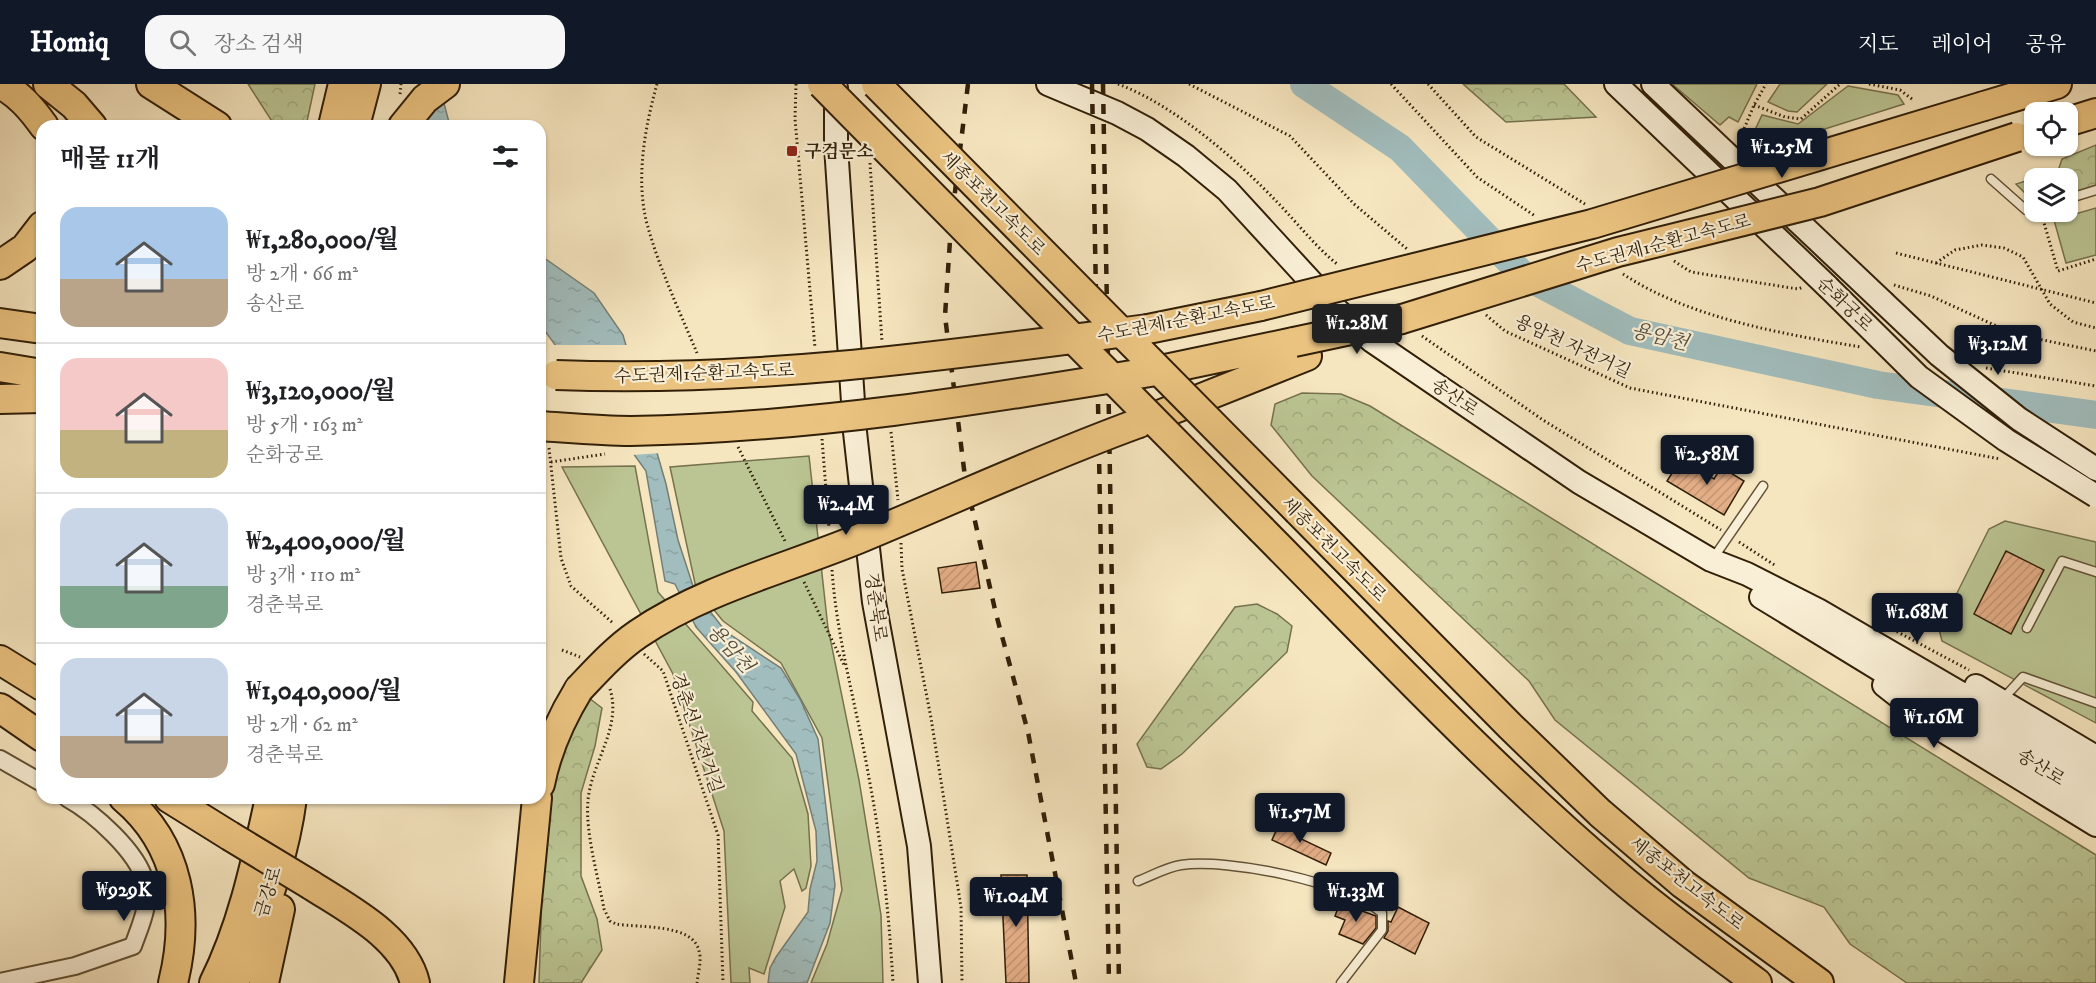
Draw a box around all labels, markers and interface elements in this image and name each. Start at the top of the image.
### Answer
search box [145,15,565,69]
text: Homiq [30,25,109,60]
icon: search [166,26,199,59]
text: 장소 검색 [214,31,304,58]
text: 지도 [1858,32,1899,58]
text: 레이어 [1932,32,1992,58]
text: 공유 [2025,32,2066,58]
map controls [2024,102,2078,222]
button: locate [2024,102,2078,156]
pin: ₩1.25M [1733,128,1831,179]
text: ₩1.25M [1751,135,1813,160]
icon: filters [489,140,522,173]
place label: 구검문소 [804,141,874,163]
text: 매물 11개 [60,143,160,176]
marker: 구검문소 [785,144,799,158]
street label: 세종포천고속도로 [935,147,1049,261]
button: layers [2024,168,2078,222]
street label: 수도권제1순환고속도로 [1573,210,1753,278]
text: ₩1,280,000/월 [246,224,399,257]
icon: home [108,231,180,303]
text: 방 2개 · 66 m² [246,262,358,287]
street label: 순화궁로 [1812,273,1877,337]
text: 송산로 [246,292,304,317]
street label: 수도권제1순환고속도로 [1096,292,1277,348]
pin: ₩1.28M [1308,304,1406,355]
street label: 용암천 자전거길 [1511,310,1634,383]
text: ₩1.28M [1326,311,1388,336]
water label: 용암천 [1628,318,1692,357]
pin: ₩3.12M [1949,325,2047,376]
text: ₩3.12M [1968,332,2028,357]
street label: 수도권제1순환고속도로 [613,360,795,388]
street label: 송산로 [1427,374,1482,422]
text: ₩3,120,000/월 [246,375,396,408]
icon: home [108,382,180,454]
text: 방 5개 · 163 m² [246,413,363,438]
pin: ₩2.58M [1658,435,1756,486]
text: ₩2.58M [1675,442,1739,467]
text: 순화궁로 [246,443,323,468]
pin: ₩2.4M [804,485,888,536]
text: ₩2.4M [818,492,874,517]
street label: 세종포천고속도로 [1276,493,1390,607]
text: ₩2,400,000/월 [246,525,406,558]
icon: home [108,532,180,604]
text: 방 3개 · 110 m² [246,563,360,588]
street label: 경춘북로 [859,571,891,643]
text: 경춘북로 [246,593,323,618]
pin: ₩1.68M [1868,593,1966,644]
text: ₩1.68M [1886,600,1948,625]
water label: 용암천 [701,619,760,680]
street label: 경춘선 자전거길 [665,670,727,796]
text: ₩1,040,000/월 [246,675,402,708]
icon: home [108,682,180,754]
pin: ₩1.16M [1885,698,1983,749]
text: ₩1.16M [1904,705,1964,730]
text: 방 2개 · 62 m² [246,713,358,738]
text: 경춘북로 [246,743,323,768]
street label: 송산로 [2013,745,2068,791]
pin: ₩1.57M [1251,793,1349,844]
text: ₩1.57M [1269,800,1331,825]
street label: 세종포천고속도로 [1625,832,1748,935]
street label: 금강로 [251,864,287,920]
pin: ₩929K [82,871,166,922]
pin: ₩1.33M [1307,872,1405,923]
pin: ₩1.04M [967,877,1065,928]
text: ₩929K [96,878,152,903]
text: ₩1.33M [1327,879,1385,904]
text: ₩1.04M [984,884,1048,909]

